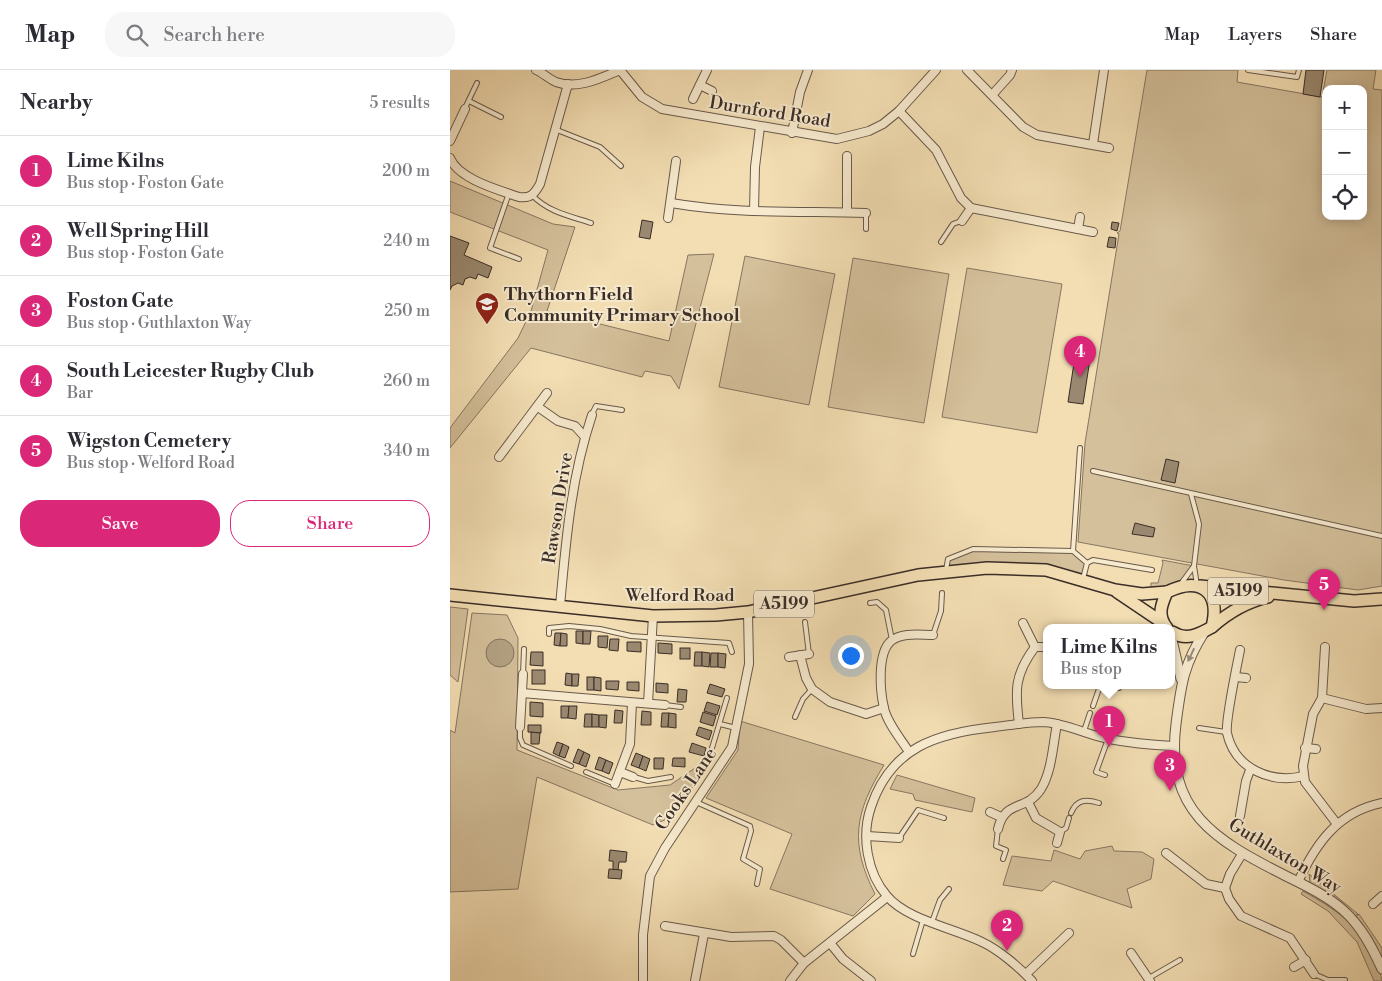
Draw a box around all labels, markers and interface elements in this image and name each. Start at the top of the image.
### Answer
search box [105,12,455,57]
text: Map [25,20,75,50]
icon: search [123,21,151,49]
text: Search here [163,23,265,47]
text: Map [1165,23,1200,46]
text: Layers [1228,23,1282,46]
text: Share [1310,23,1357,46]
map controls [1322,85,1367,220]
button: + [1322,85,1367,130]
text: Nearby [20,90,93,116]
street label: Durnford Road [708,91,833,133]
text: 5 results [369,93,430,113]
button: − [1322,130,1367,175]
text: Lime Kilns [67,149,164,173]
text: 1 [32,161,40,181]
text: 200 m [382,161,430,181]
text: Bus stop · Foston Gate [67,173,224,193]
button: locate [1322,175,1367,220]
text: Well Spring Hill [67,219,209,243]
text: 2 [31,231,41,251]
text: 240 m [383,231,430,251]
text: Bus stop · Foston Gate [67,243,224,263]
place label: Thythorn Field Community Primary School [504,283,740,327]
text: Foston Gate [67,289,173,313]
school or university icon: Thythorn Field Community Primary School [474,291,500,325]
text: 3 [31,301,41,321]
text: 250 m [384,301,430,321]
text: Bus stop · Guthlaxton Way [67,313,252,333]
pin: 4 [1064,336,1096,377]
text: South Leicester Rugby Club [67,359,314,383]
text: 4 [31,371,41,391]
text: 260 m [383,371,430,391]
text: Bar [67,383,93,403]
text: Wigston Cemetery [67,429,231,453]
text: 5 [31,441,41,461]
text: 340 m [383,441,430,461]
street label: Rawson Drive [538,450,578,566]
text: Bus stop · Welford Road [67,453,235,473]
button: Save [20,500,220,547]
button: Share [230,500,430,547]
pin: 5 [1308,569,1340,610]
road number: A5199 [1208,578,1268,604]
street label: Welford Road [624,584,735,607]
road number: A5199 [754,590,814,618]
popup [1043,624,1175,689]
text: Lime Kilns [1060,635,1158,659]
your location [838,643,864,669]
one-way arrow [1187,648,1195,662]
text: Bus stop [1060,659,1122,679]
pin: 1 [1093,706,1125,747]
street label: Cooks Lane [650,743,722,835]
pin: 3 [1154,750,1186,791]
street label: Guthlaxton Way [1224,813,1346,899]
pin: 2 [991,910,1023,951]

